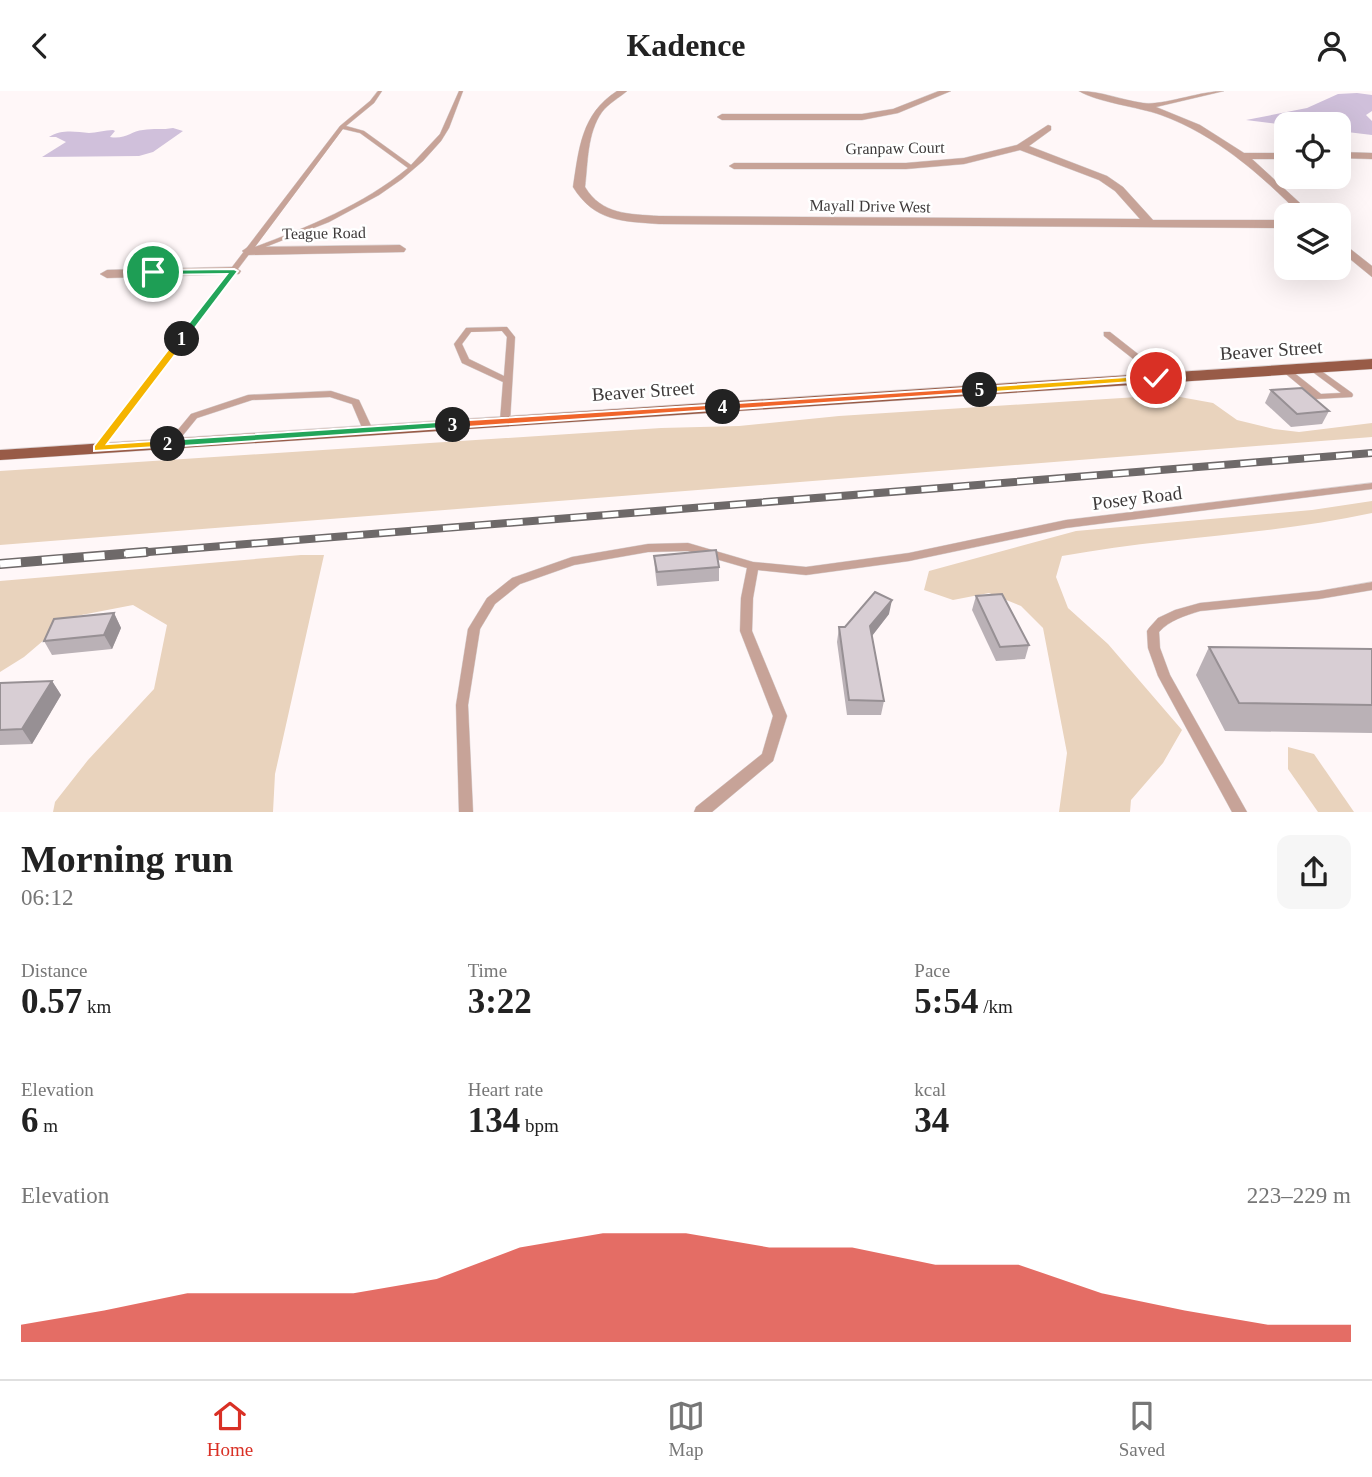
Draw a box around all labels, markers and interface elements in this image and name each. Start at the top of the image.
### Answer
icon: back [21,27,59,65]
text: Kadence [626,27,746,63]
icon: person [1313,27,1351,65]
map controls [1274,112,1351,280]
button: locate [1274,112,1351,189]
street label: Granpaw Court [845,139,945,158]
street label: Mayall Drive West [809,196,931,217]
button: layers [1274,203,1351,280]
street label: Teague Road [282,224,366,243]
pin [123,242,183,302]
icon: arrive [134,253,172,291]
pin: 1 [164,321,200,357]
text: 1 [177,328,186,349]
street label: Beaver Street [1219,336,1324,364]
pin [1126,348,1186,408]
icon: check [1137,359,1175,397]
pin: 5 [962,373,998,407]
street label: Beaver Street [591,377,696,405]
text: 5 [975,379,984,400]
pin: 4 [706,389,740,425]
text: 4 [718,396,727,417]
pin: 3 [435,407,470,443]
text: 3 [448,414,457,435]
pin: 2 [150,427,186,461]
text: 2 [163,433,172,454]
street label: Posey Road [1091,482,1184,514]
button: share [1277,835,1351,909]
text: Morning run [21,838,233,880]
text: 06:12 [21,885,73,910]
text: Distance [21,960,87,981]
text: Time [468,960,507,981]
text: Pace [914,960,950,981]
text: 0.57 [21,982,82,1021]
text: 3:22 [468,982,532,1021]
text: 5:54 [914,982,978,1021]
text: km [82,996,111,1017]
text: /km [978,996,1013,1017]
text: Elevation [21,1079,94,1100]
text: Heart rate [468,1079,543,1100]
text: kcal [914,1079,946,1100]
text: 6 [21,1101,39,1140]
text: 134 [468,1101,520,1140]
text: 34 [914,1101,949,1140]
text: m [39,1115,58,1136]
text: bpm [520,1115,559,1136]
text: Elevation [21,1183,109,1208]
text: 223–229 m [1247,1183,1351,1208]
tab: Home [207,1397,253,1461]
tab: Map [667,1397,705,1461]
tab: Saved [1119,1397,1165,1461]

